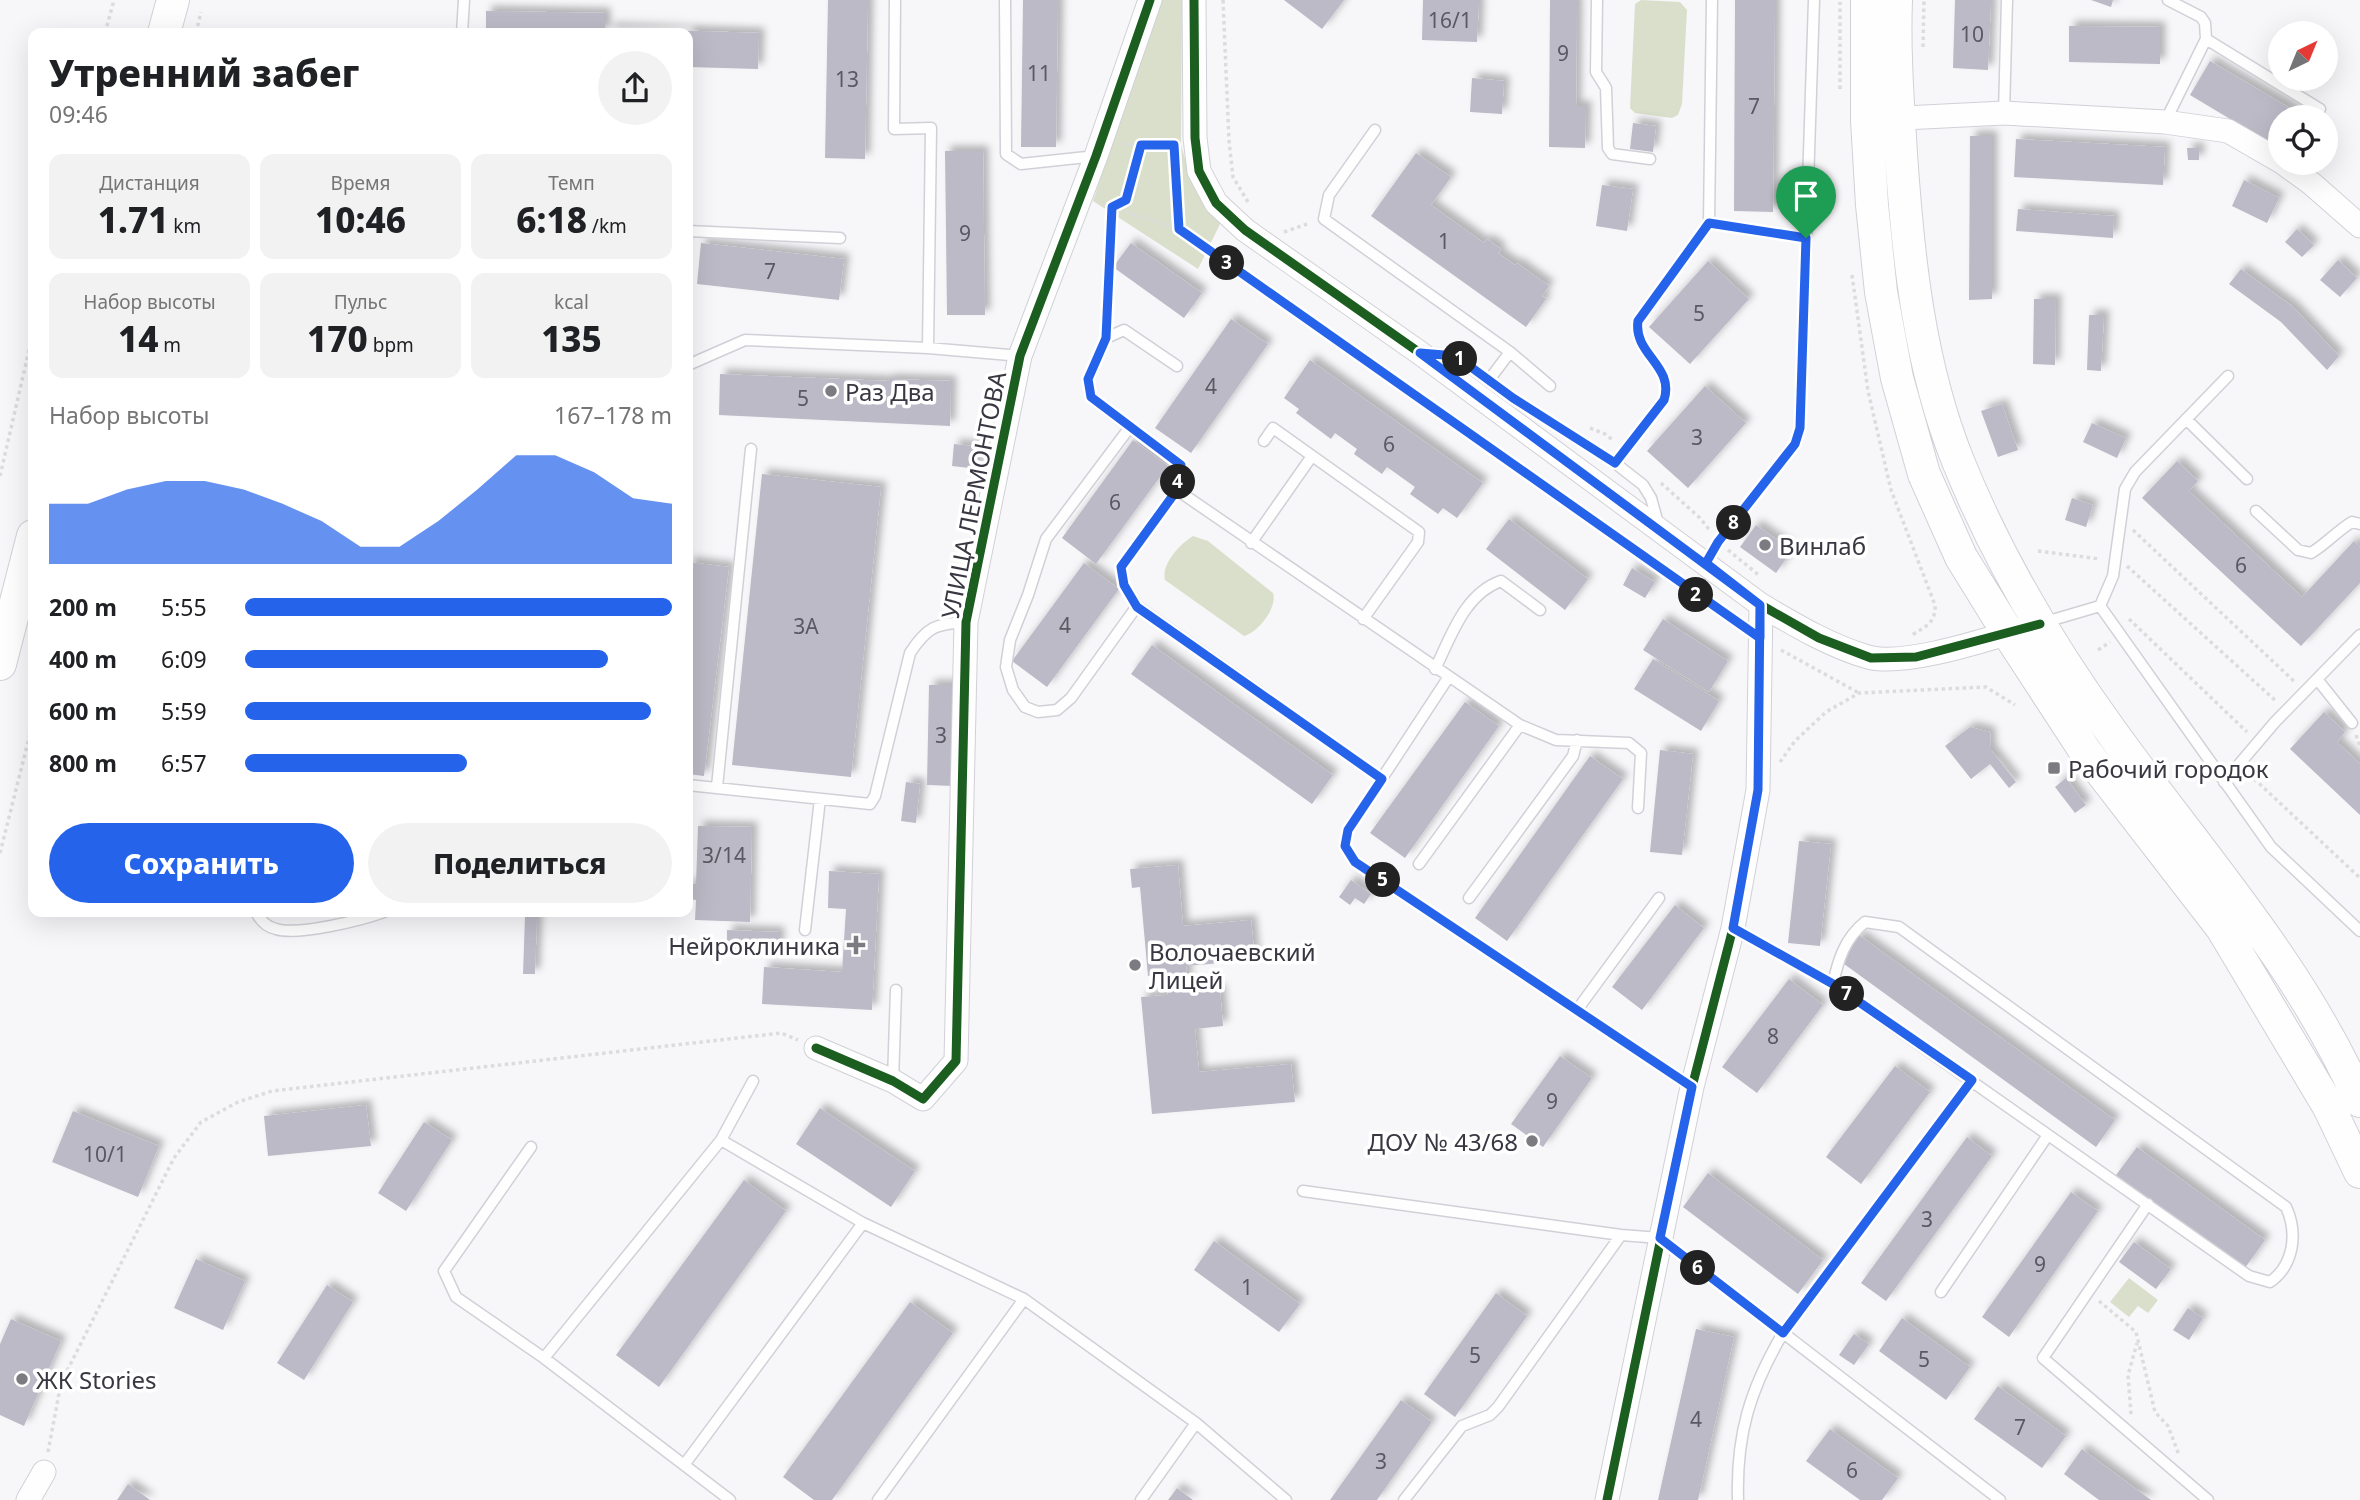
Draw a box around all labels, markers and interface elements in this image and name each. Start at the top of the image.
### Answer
house number: 16/1 [1428,6,1472,34]
house number: 10 [1960,20,1984,48]
north arrow [2268,21,2338,91]
map controls [2268,21,2338,175]
house number: 9 [1557,39,1569,67]
text: Утренний забег [49,46,359,98]
button: share [598,51,672,125]
house number: 11 [1027,59,1051,87]
house number: 13 [835,65,859,93]
house number: 7 [1748,92,1760,120]
text: 09:46 [49,98,108,130]
button: locate [2268,105,2338,175]
pin [1776,166,1836,238]
text: Дистанция [99,170,200,196]
text: Время [331,170,390,196]
text: Темп [548,170,595,196]
icon: arrive [1787,177,1825,215]
text: 1.71 [98,196,168,243]
text: 10:46 [315,196,406,243]
text: 6:18 [516,196,587,243]
text: km [168,213,201,239]
text: /km [587,213,627,239]
house number: 9 [959,219,971,247]
house number: 1 [1438,227,1450,255]
pin: 3 [1210,246,1244,280]
text: 3 [1221,249,1232,275]
house number: 7 [764,257,776,285]
text: Набор высоты [83,289,216,315]
text: Пульс [334,289,387,315]
text: kcal [554,289,589,315]
house number: 5 [1693,299,1705,327]
text: 14 [118,315,158,362]
text: 170 [307,315,368,362]
text: 135 [541,315,602,362]
text: m [158,332,181,358]
text: bpm [368,332,414,358]
pin: 1 [1442,342,1478,376]
text: 1 [1454,345,1465,371]
street label: УЛИЦА ЛЕРМОНТОВА [933,368,1013,622]
house number: 4 [1205,372,1217,400]
place label: Раз Два [845,375,935,408]
marker: Раз Два [823,383,839,399]
house number: 5 [797,384,809,412]
text: Набор высоты [49,399,209,431]
text: 167–178 m [554,399,672,431]
house number: 3 [1691,423,1703,451]
house number: 6 [1383,430,1395,458]
pin: 4 [1160,464,1196,500]
text: 4 [1172,468,1183,494]
house number: 6 [1109,488,1121,516]
pin: 8 [1716,505,1752,540]
text: 8 [1728,509,1739,535]
place label: Винлаб [1779,529,1866,562]
marker: Винлаб [1757,537,1773,553]
house number: 6 [2235,551,2247,579]
pin: 2 [1678,578,1714,612]
text: 2 [1690,581,1701,607]
text: 200 m [49,591,117,623]
text: 5:55 [161,591,207,623]
house number: 4 [1059,611,1071,639]
house number: 3А [793,612,819,640]
text: 400 m [49,643,117,675]
text: 6:09 [161,643,207,675]
text: 600 m [49,695,117,727]
text: 5:59 [161,695,207,727]
house number: 3 [935,721,947,749]
text: 800 m [49,747,117,779]
text: 6:57 [161,747,207,779]
place label: Рабочий городок [2068,752,2269,785]
marker: Рабочий городок [2046,760,2062,776]
button: Сохранить [49,823,354,903]
button: Поделиться [368,823,672,903]
house number: 3/14 [702,841,746,869]
pin: 5 [1366,862,1400,898]
text: 5 [1377,866,1388,892]
place label: Нейроклиника [668,929,840,962]
marker: Нейроклиника [846,935,866,955]
place label: Волочаевский Лицей [1149,935,1316,996]
marker: Волочаевский Лицей [1127,957,1143,973]
pin: 7 [1829,976,1864,1012]
text: 7 [1841,980,1852,1006]
house number: 8 [1767,1022,1779,1050]
house number: 9 [1546,1087,1558,1115]
place label: ДОУ № 43/68 [1368,1125,1518,1158]
marker: ДОУ № 43/68 [1524,1133,1540,1149]
house number: 10/1 [83,1140,127,1168]
house number: 3 [1921,1205,1933,1233]
pin: 6 [1680,1250,1716,1286]
house number: 9 [2034,1250,2046,1278]
text: 6 [1692,1254,1703,1280]
house number: 1 [1241,1273,1253,1301]
house number: 5 [1469,1341,1481,1369]
house number: 5 [1918,1345,1930,1373]
place label: ЖК Stories [36,1363,156,1396]
marker: ЖК Stories [14,1371,30,1387]
house number: 4 [1690,1405,1702,1433]
house number: 7 [2014,1413,2026,1441]
house number: 3 [1375,1447,1387,1475]
house number: 6 [1846,1456,1858,1484]

